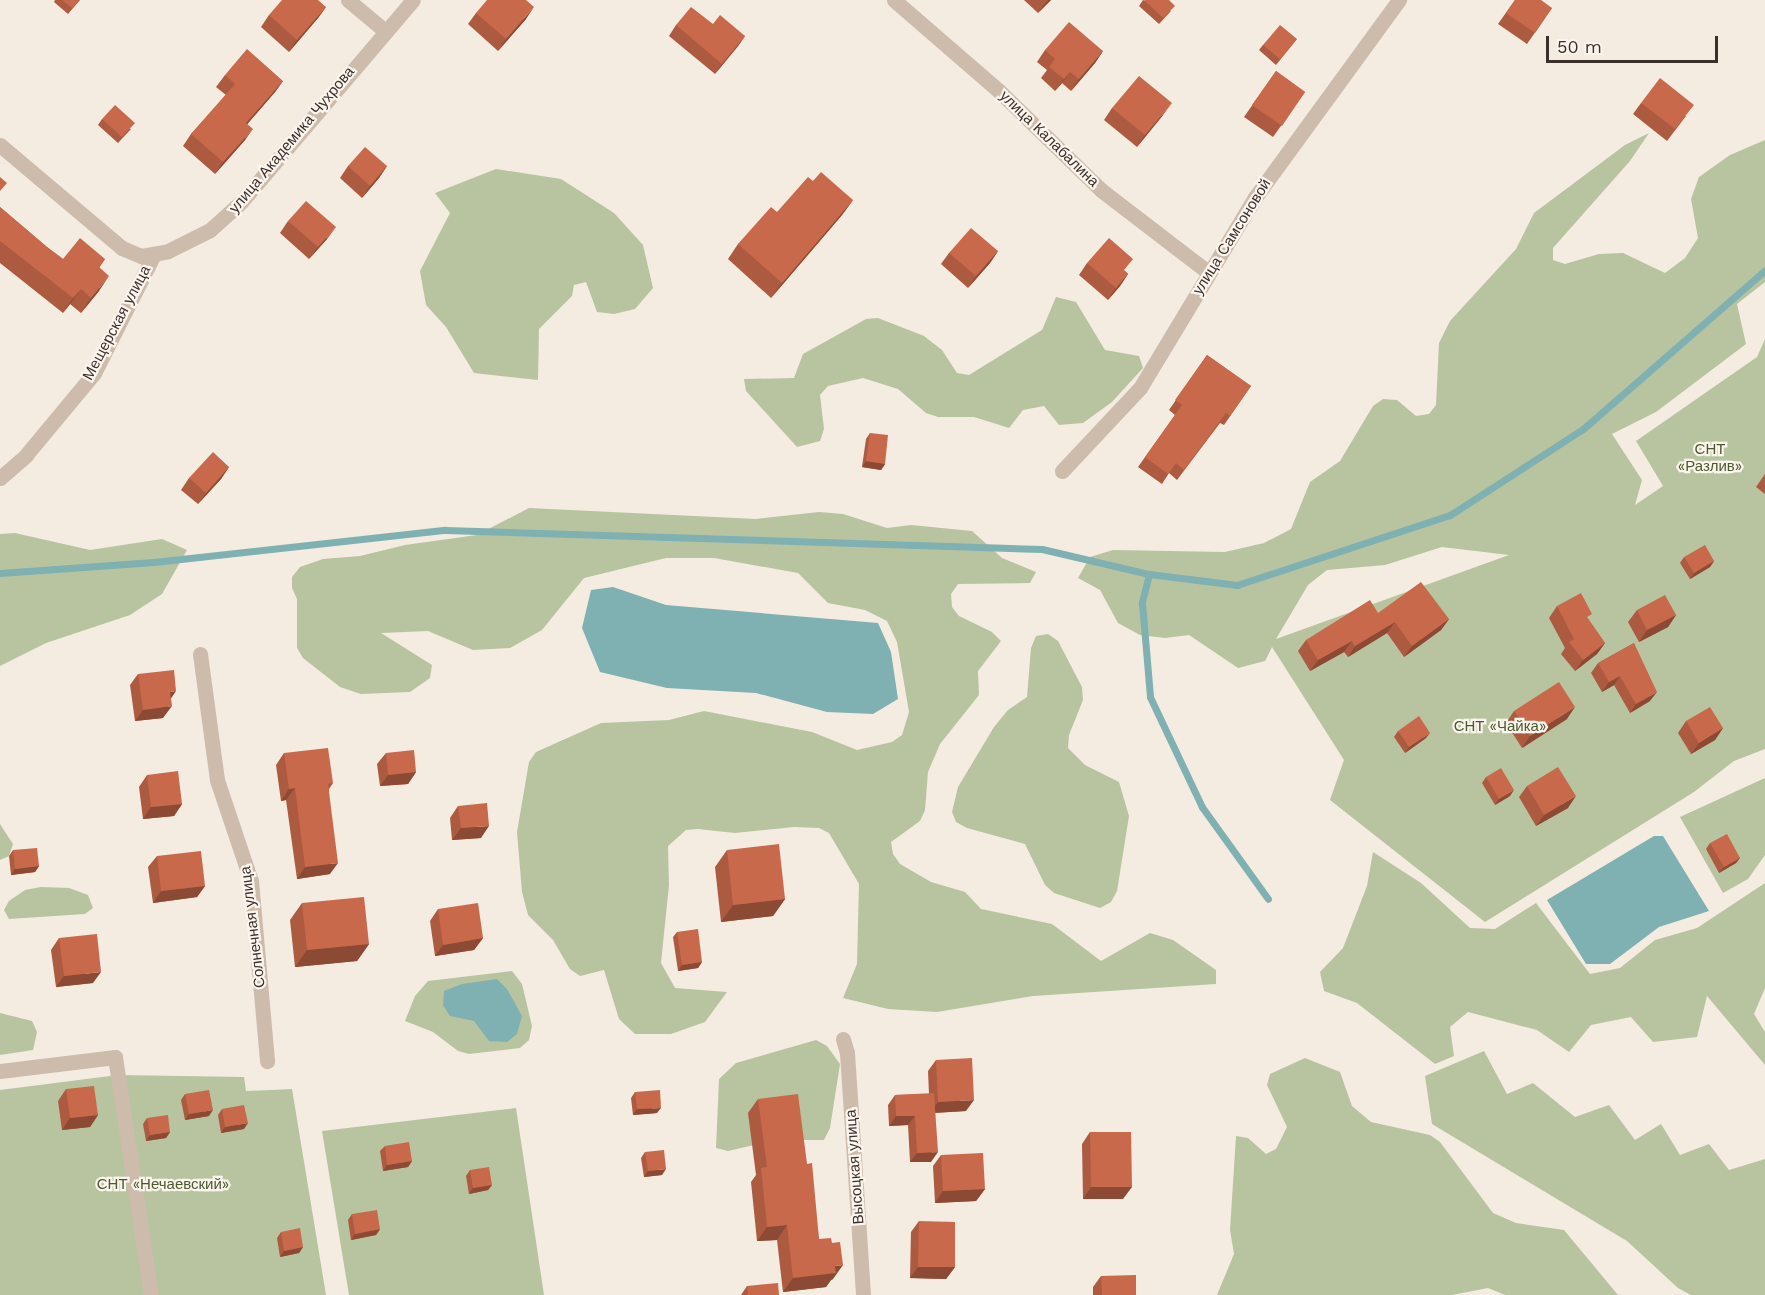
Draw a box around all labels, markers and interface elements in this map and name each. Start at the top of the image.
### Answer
scale bar [1549,24,1722,62]
text: 50 m [1557,36,1602,57]
street label: улица Академика Чухрова [225,63,359,217]
street label: улица Калабалина [996,87,1102,191]
street label: улица Самсоновой [1189,176,1275,298]
street label: Мещерская улица [79,263,155,383]
park label: СНТ «Разлив» [1678,440,1742,475]
park label: СНТ «Чайка» [1454,718,1546,736]
street label: Солнечная улица [237,865,269,989]
street label: Высоцкая улица [842,1109,868,1225]
park label: СНТ «Нечаевский» [97,1176,229,1194]

